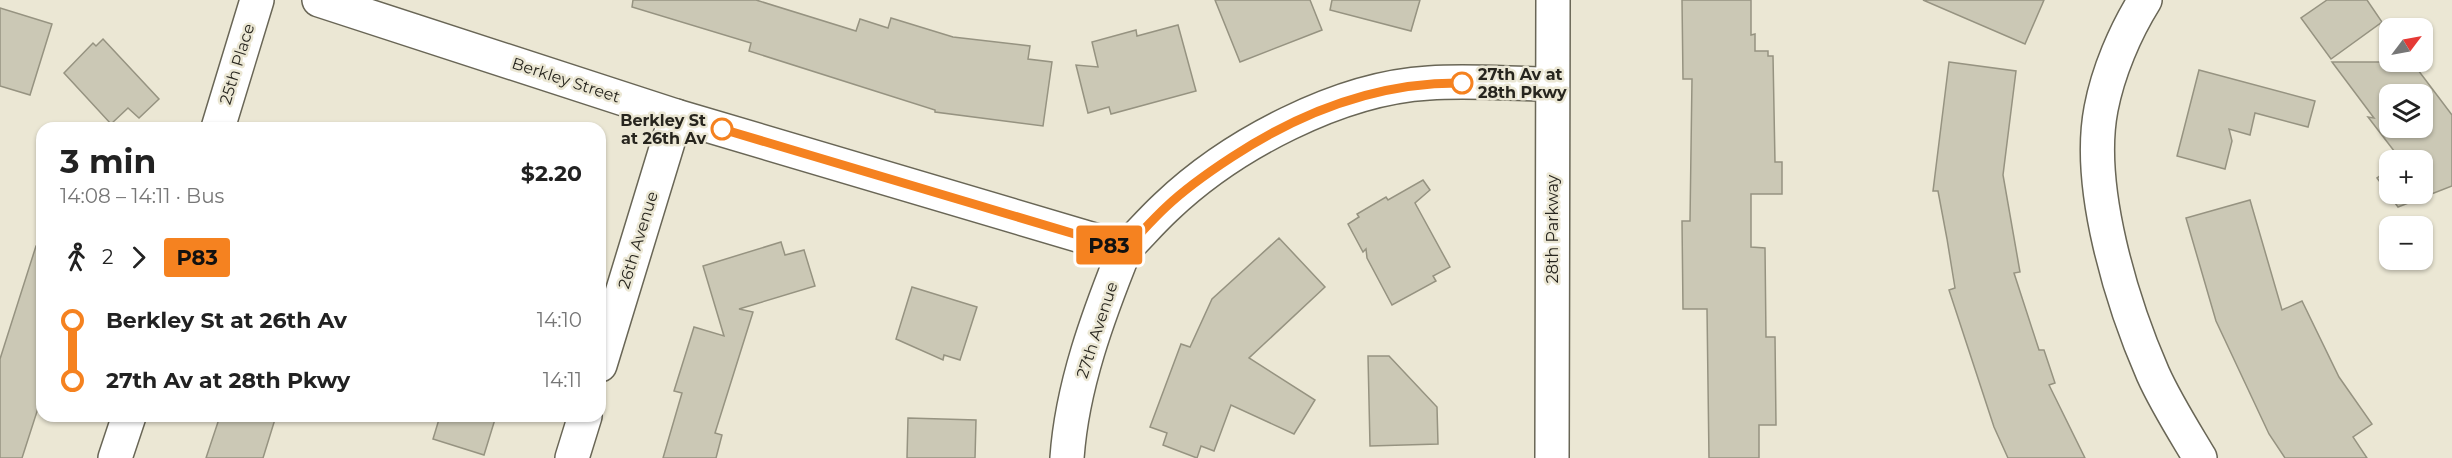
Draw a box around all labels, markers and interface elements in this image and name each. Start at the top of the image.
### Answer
north arrow [2379,18,2433,72]
map controls [2379,18,2433,270]
street label: 25th Place [216,21,258,107]
street label: Berkley Street [509,54,623,107]
place label: 27th Av at 28th Pkwy [1478,65,1567,102]
marker: 27th Av at 28th Pkwy [1451,72,1473,94]
button: layers [2379,84,2433,138]
place label: Berkley St at 26th Av [620,111,706,148]
marker: Berkley St at 26th Av [711,118,733,140]
text: 3 min [60,141,156,181]
button: + [2379,150,2433,204]
text: $2.20 [521,160,582,187]
street label: 28th Parkway [1543,174,1562,283]
text: 14:08 – 14:11 · Bus [60,184,224,208]
street label: 26th Avenue [614,189,662,291]
button: − [2379,216,2433,270]
line badge: P83 [1074,226,1144,264]
text: P83 [1088,233,1130,258]
icon: walk [60,241,93,274]
icon: forward [122,241,155,274]
text: 2 [102,245,113,269]
text: P83 [176,245,218,270]
street label: 27th Avenue [1072,279,1122,381]
text: Berkley St at 26th Av [106,307,347,334]
text: 14:10 [537,308,582,332]
text: 27th Av at 28th Pkwy [106,367,350,394]
text: 14:11 [543,368,582,392]

